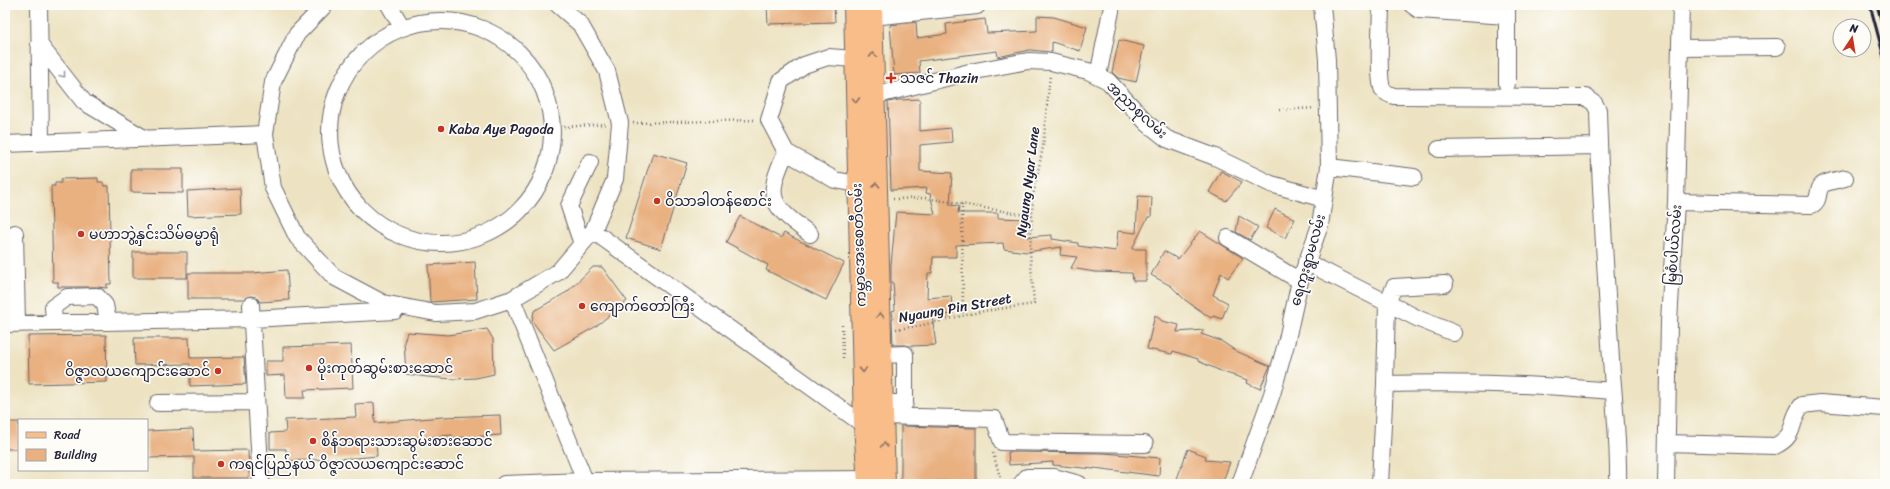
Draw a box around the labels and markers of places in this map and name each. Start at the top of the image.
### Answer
place label: သဇင် Thazin [900,66,979,91]
marker: သဇင် Thazin [885,72,897,84]
place label: Kaba Aye Pagoda [449,117,554,142]
marker: Kaba Aye Pagoda [436,124,446,134]
place label: ဝိသာခါတန်စောင်း [665,189,772,214]
marker: ဝိသာခါတန်စောင်း [652,196,662,206]
place label: မဟာဘွဲ့နှင်းသိမ်ဓမ္မာရုံ [89,222,219,247]
marker: မဟာဘွဲ့နှင်းသိမ်ဓမ္မာရုံ [76,229,86,239]
place label: ကျောက်တော်ကြီး [590,294,695,319]
marker: ကျောက်တော်ကြီး [577,301,587,311]
place label: မိုးကုတ်ဆွမ်းစားဆောင် [317,356,453,381]
place label: ဝိဇ္ဇာလယကျောင်းဆောင် [65,359,210,384]
marker: မိုးကုတ်ဆွမ်းစားဆောင် [304,363,314,373]
marker: ဝိဇ္ဇာလယကျောင်းဆောင် [213,366,223,376]
place label: စိန်ဘရားသားဆွမ်းစားဆောင် [321,429,493,454]
marker: စိန်ဘရားသားဆွမ်းစားဆောင် [308,436,318,446]
place label: ကရင်ပြည်နယ် ဝိဇ္ဇာလယကျောင်းဆောင် [229,452,464,477]
marker: ကရင်ပြည်နယ် ဝိဇ္ဇာလယကျောင်းဆောင် [216,459,226,469]

